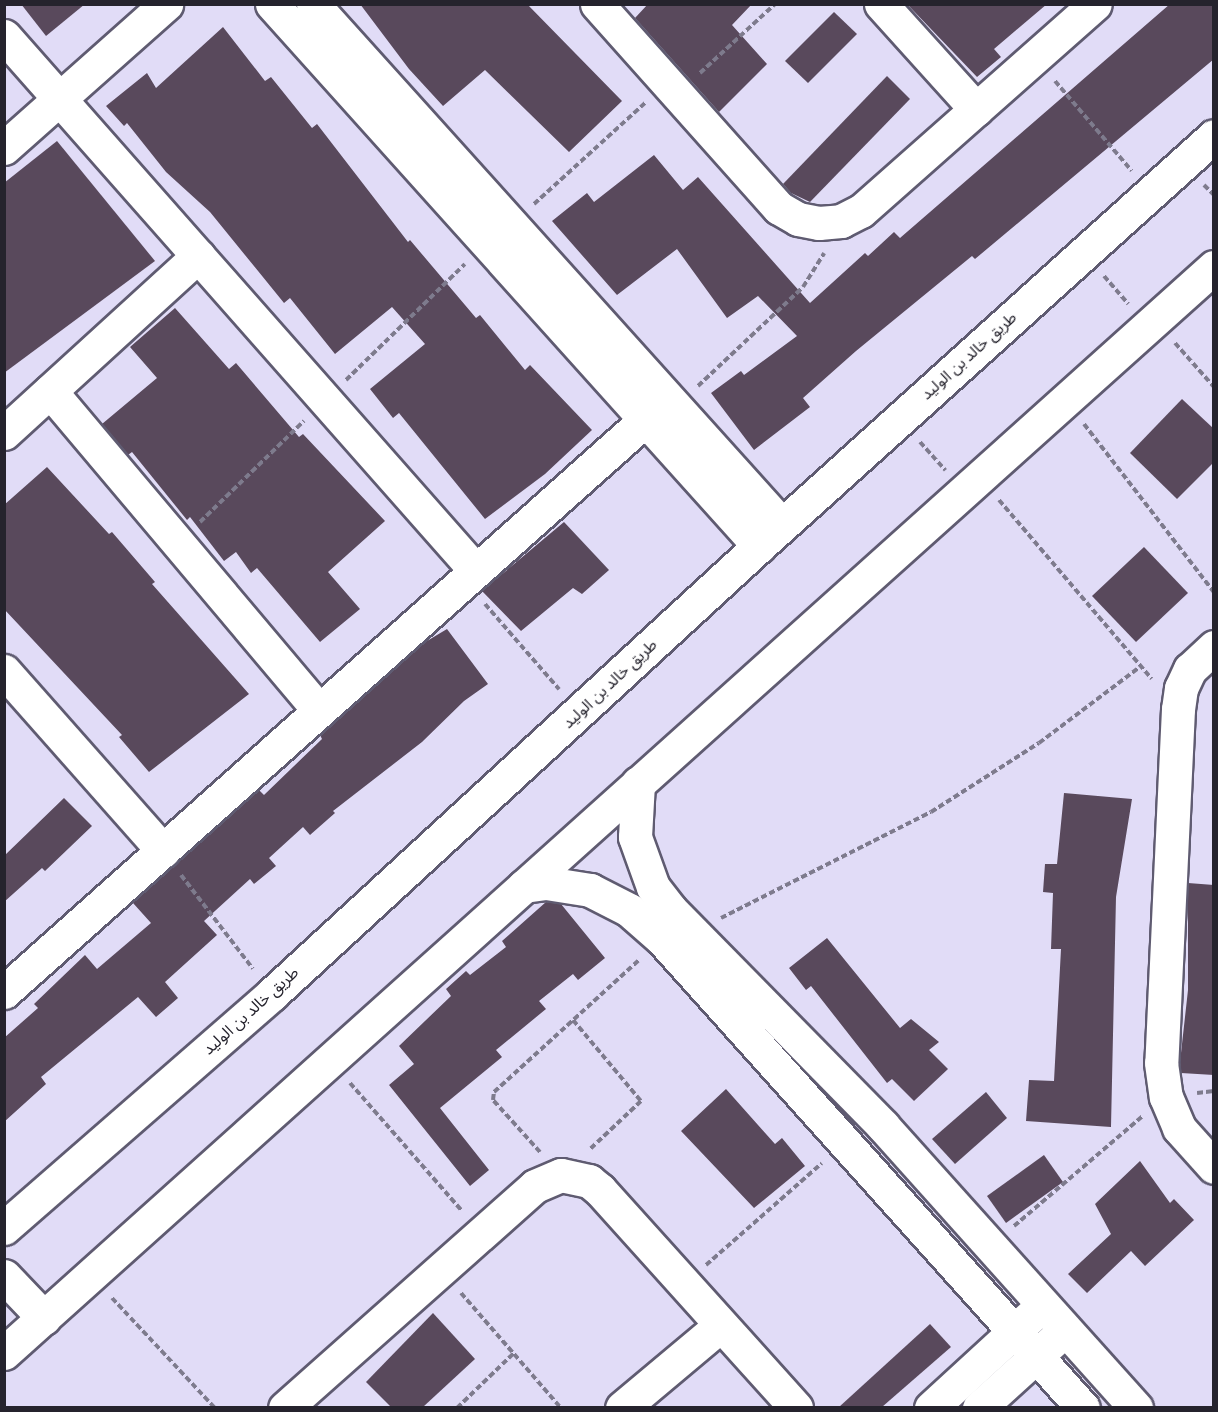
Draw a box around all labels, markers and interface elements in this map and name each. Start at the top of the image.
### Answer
street label: طريق خالد بن الوليد [917,308,1021,404]
street label: طريق خالد بن الوليد [559,635,661,733]
street label: طريق خالد بن الوليد [199,963,303,1059]

